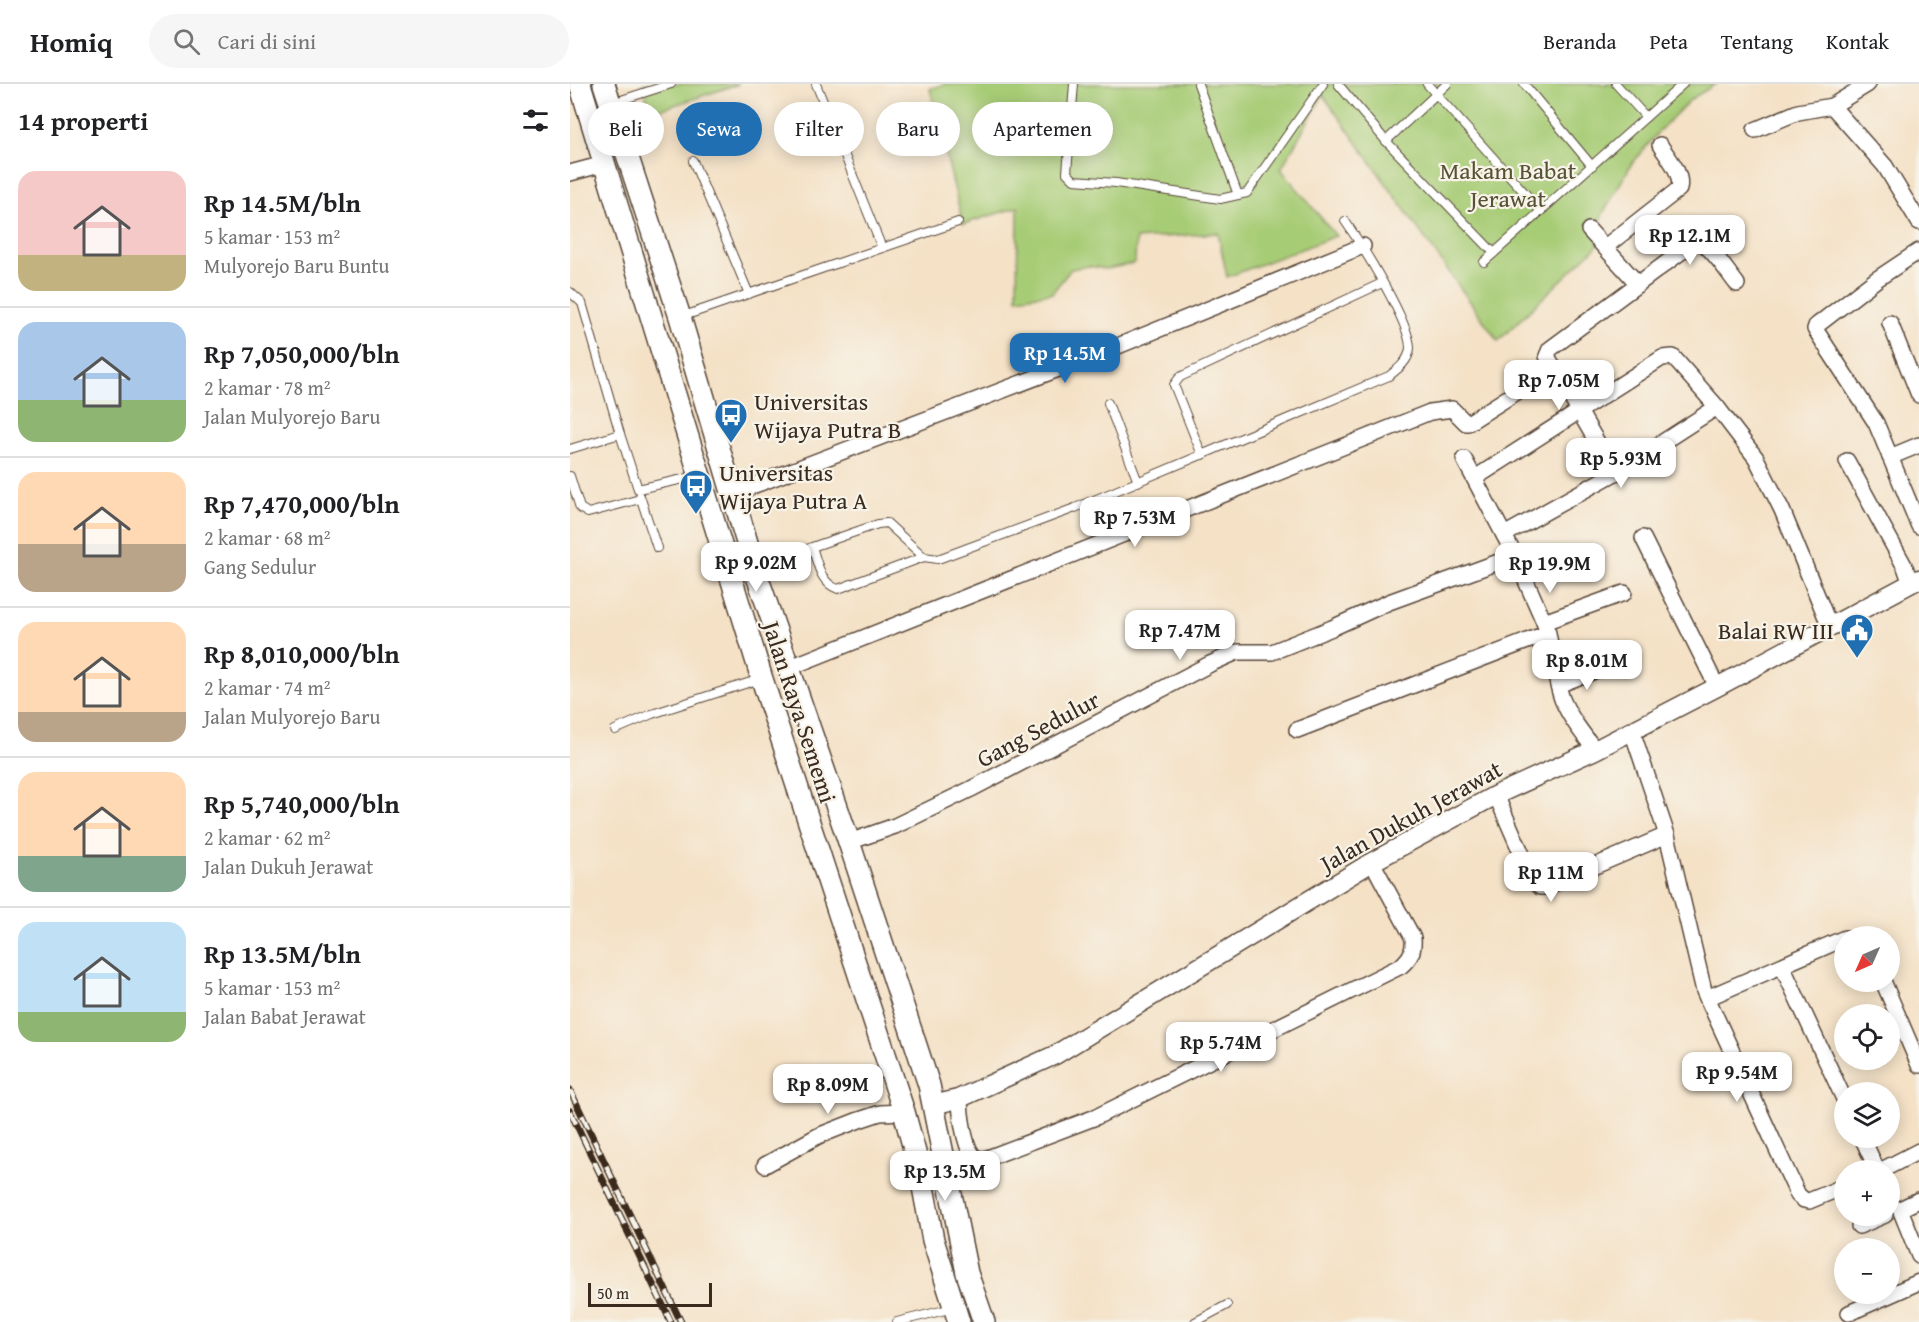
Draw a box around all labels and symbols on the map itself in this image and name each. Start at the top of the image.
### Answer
park label: Makam Babat Jerawat [1440,153,1577,216]
pin: Rp 12.1M [1628,215,1752,266]
pin: Rp 14.5M [1003,333,1127,384]
pin: Rp 7.05M [1497,360,1621,411]
place label: Universitas Wijaya Putra B [754,384,901,447]
bus stop icon: Universitas Wijaya Putra B [713,397,749,444]
pin: Rp 5.93M [1559,438,1683,489]
place label: Universitas Wijaya Putra A [719,455,868,518]
bus stop icon: Universitas Wijaya Putra A [678,468,714,515]
pin: Rp 7.53M [1073,497,1197,548]
pin: Rp 9.02M [694,542,818,593]
pin: Rp 19.9M [1488,543,1612,594]
pin: Rp 7.47M [1118,610,1242,661]
public building icon: Balai RW III [1839,612,1875,659]
place label: Balai RW III [1718,613,1834,648]
street label: Jalan Raya Sememi [753,614,846,808]
pin: Rp 8.01M [1525,640,1649,691]
street label: Gang Sedulur [970,682,1106,776]
street label: Jalan Dukuh Jerawat [1311,751,1509,882]
pin: Rp 11M [1502,852,1600,903]
north arrow [1834,926,1900,992]
pin: Rp 5.74M [1159,1022,1283,1073]
pin: Rp 9.54M [1675,1052,1799,1103]
pin: Rp 8.09M [766,1064,890,1115]
pin: Rp 13.5M [883,1151,1007,1202]
scale bar [588,1280,712,1308]

